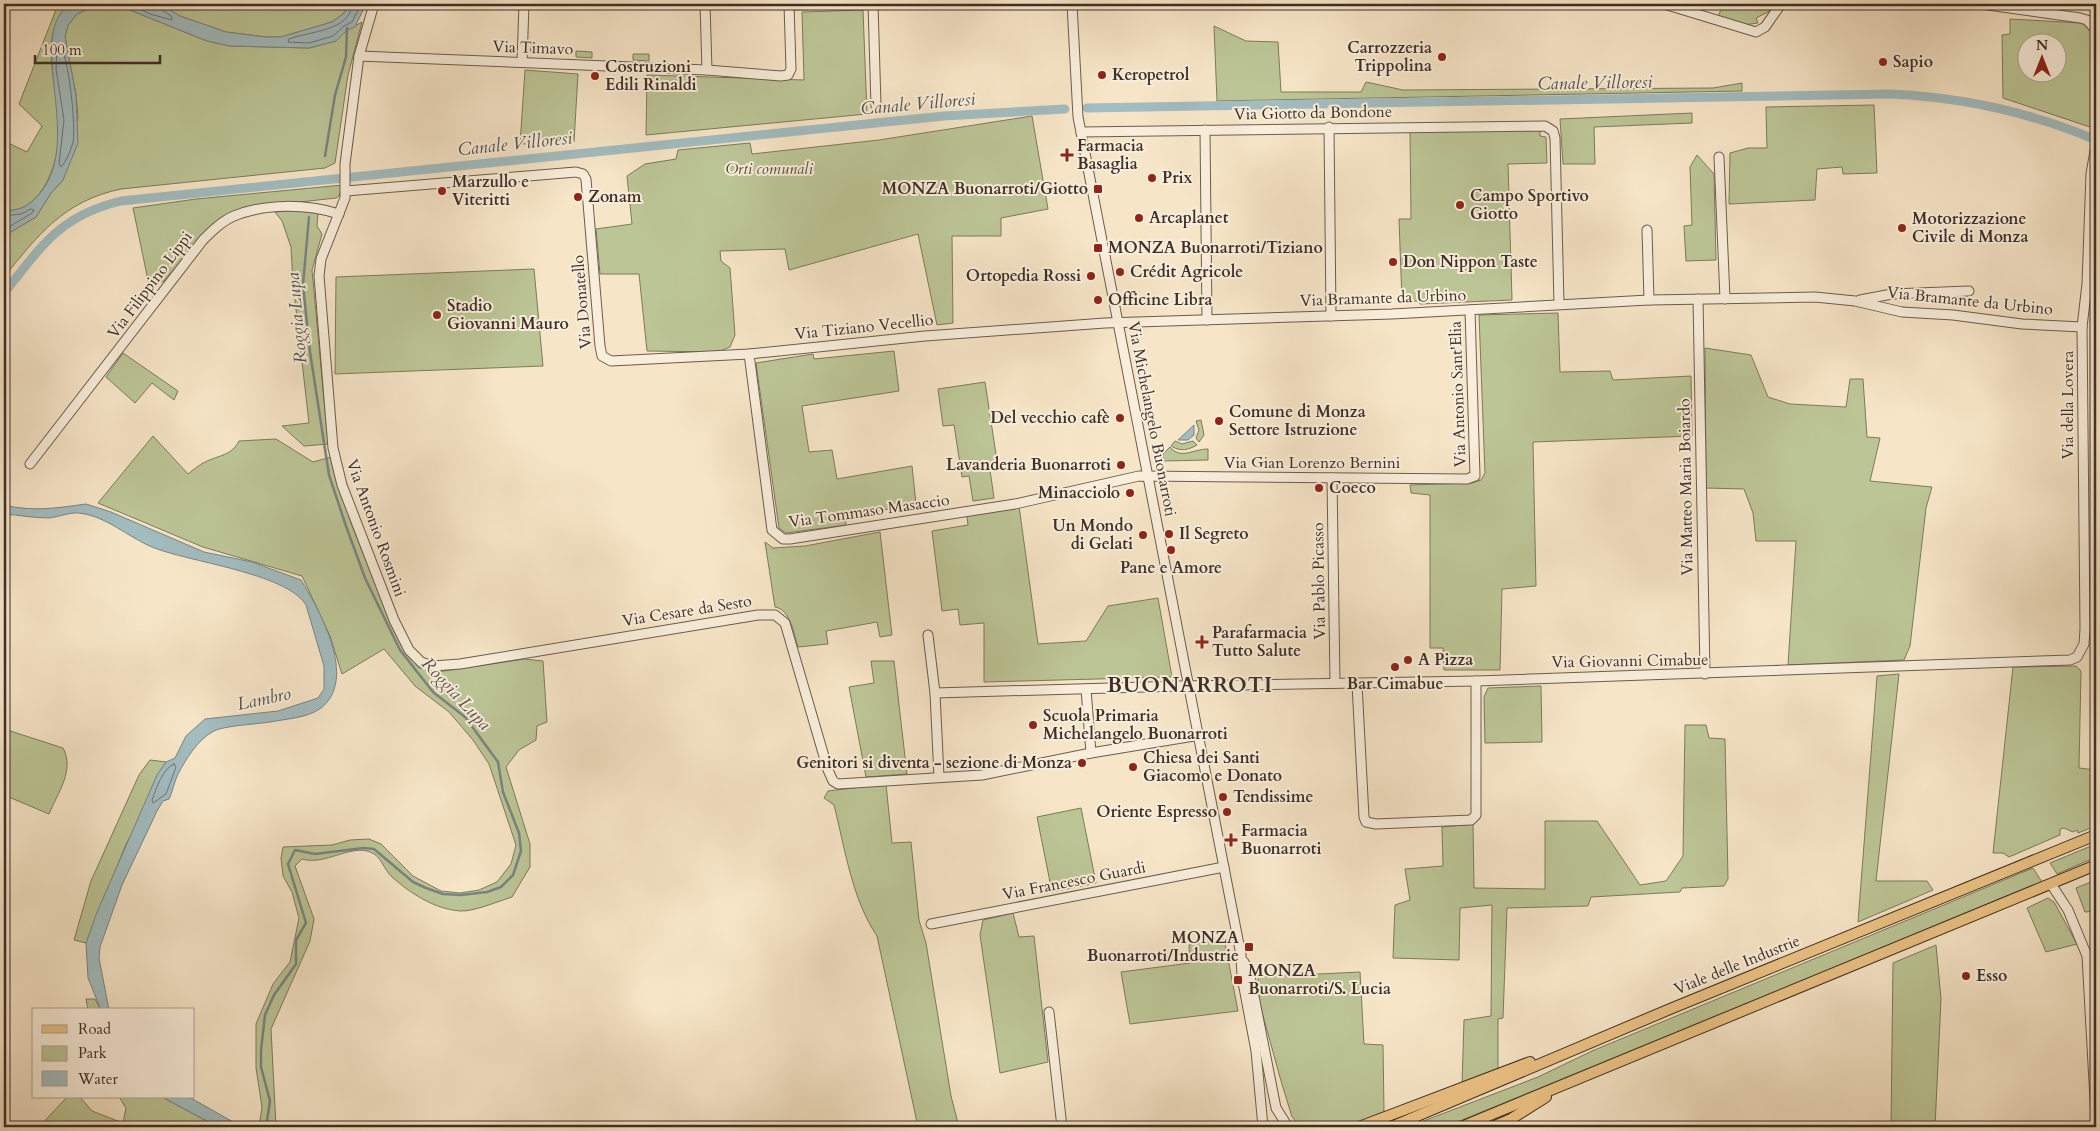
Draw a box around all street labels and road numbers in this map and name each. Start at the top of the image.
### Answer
street label: Via Timavo [492,36,574,60]
street label: Via Giotto da Bondone [1234,101,1392,125]
street label: Via Filippino Lippi [102,226,198,343]
street label: Via Donatello [567,254,597,350]
street label: Via Bramante da Urbino [1886,281,2054,321]
street label: Via Bramante da Urbino [1299,284,1467,312]
street label: Via Tiziano Vecellio [794,309,935,345]
street label: Via Michelangelo Buonarroti [1122,320,1182,519]
street label: Via Antonio Sant'Elia [1444,320,1472,467]
street label: Via della Lovera [2057,350,2079,460]
street label: Via Matteo Maria Boiardo [1673,398,1699,576]
street label: Via Gian Lorenzo Bernini [1224,452,1401,474]
street label: Via Antonio Rosmini [341,456,411,600]
street label: Via Tommaso Masaccio [787,489,951,533]
street label: Via Pablo Picasso [1307,522,1331,640]
street label: Via Cesare da Sesto [621,590,754,632]
street label: Via Giovanni Cimabue [1551,649,1709,673]
street label: Via Francesco Guardi [1000,856,1148,906]
street label: Viale delle Industrie [1671,930,1803,1000]

